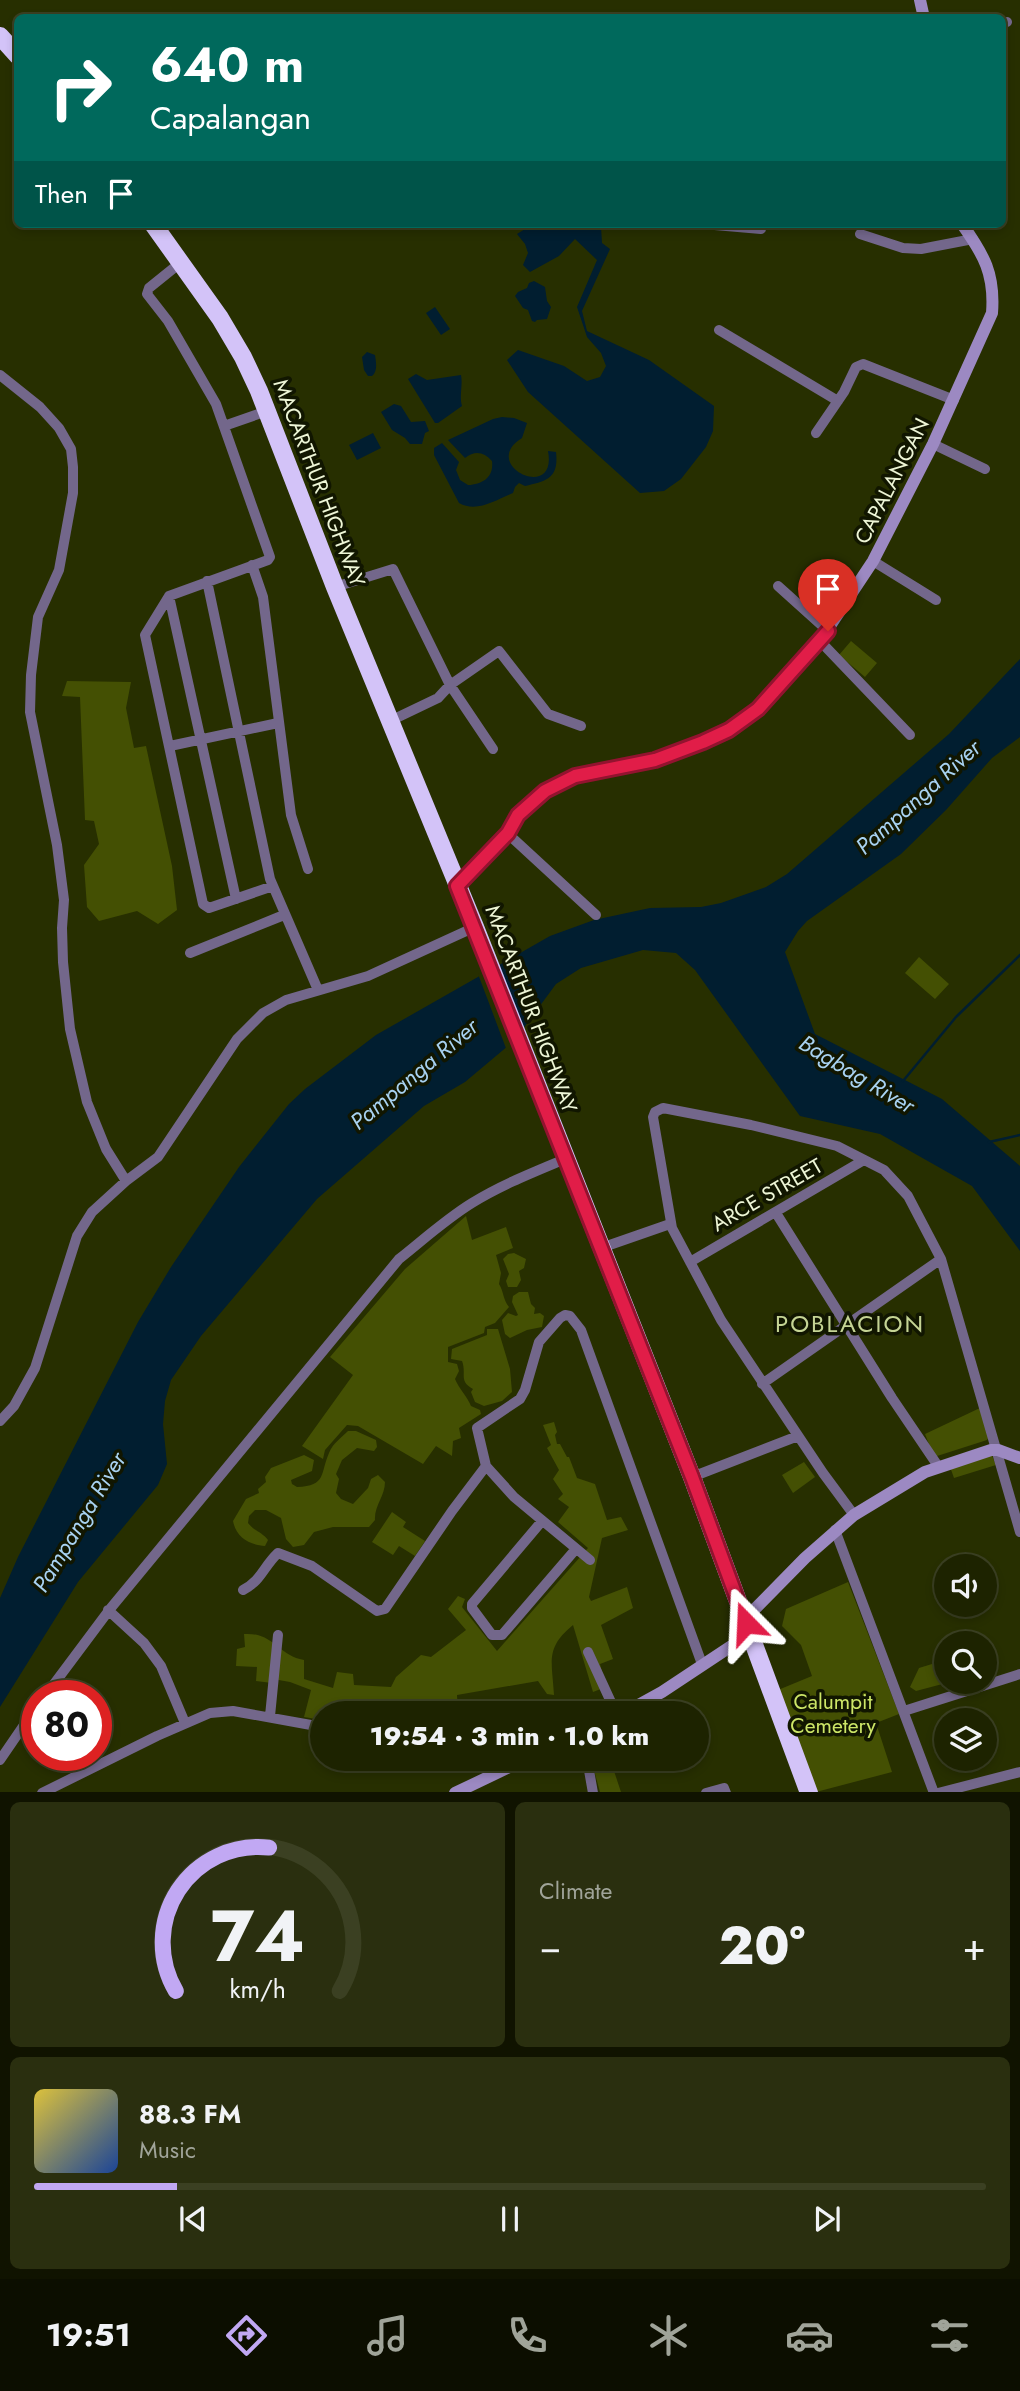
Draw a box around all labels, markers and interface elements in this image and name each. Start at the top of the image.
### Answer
text: 640 m [150,30,304,100]
icon: right [35,42,126,133]
text: Capalangan [150,95,311,141]
text: Then [35,175,88,213]
icon: arrive [102,175,140,213]
street label: MACARTHUR HIGHWAY [266,375,373,591]
street label: CAPALANGAN [847,413,937,549]
pin [798,559,858,631]
icon: arrive [809,570,847,608]
water label: Pampanga River [848,731,989,863]
street label: MACARTHUR HIGHWAY [478,901,585,1117]
water label: Pampanga River [343,1009,487,1138]
water label: Bagbag River [793,1026,923,1123]
street label: ARCE STREET [706,1151,828,1239]
district label: POBLACION [775,1306,925,1341]
water label: Pampanga River [24,1444,135,1599]
map controls [934,1554,997,1771]
button: sound [934,1554,997,1617]
position arrow [709,1586,783,1660]
button: search [934,1631,997,1694]
speed limit sign: 80 [21,1680,112,1771]
park label: Calumpit Cemetery [790,1687,876,1741]
button: layers [934,1708,997,1771]
text: 19:54 · 3 min · 1.0 km [370,1717,649,1755]
text: Climate [539,1874,612,1908]
text: 74 [210,1883,305,1988]
text: 20° [719,1908,805,1984]
text: − [539,1919,561,1974]
text: + [963,1919,986,1974]
text: km/h [229,1970,286,2006]
text: 88.3 FM [139,2095,241,2133]
text: Music [139,2133,196,2167]
icon: previous [174,2200,212,2238]
icon: pause [491,2200,529,2238]
icon: next [808,2200,846,2238]
icon: directions [222,2311,271,2360]
icon: music [363,2311,412,2360]
icon: phone [503,2311,552,2360]
icon: climate [644,2311,693,2360]
icon: car [785,2311,834,2360]
icon: filters [925,2311,974,2360]
text: 19:51 [46,2312,131,2358]

